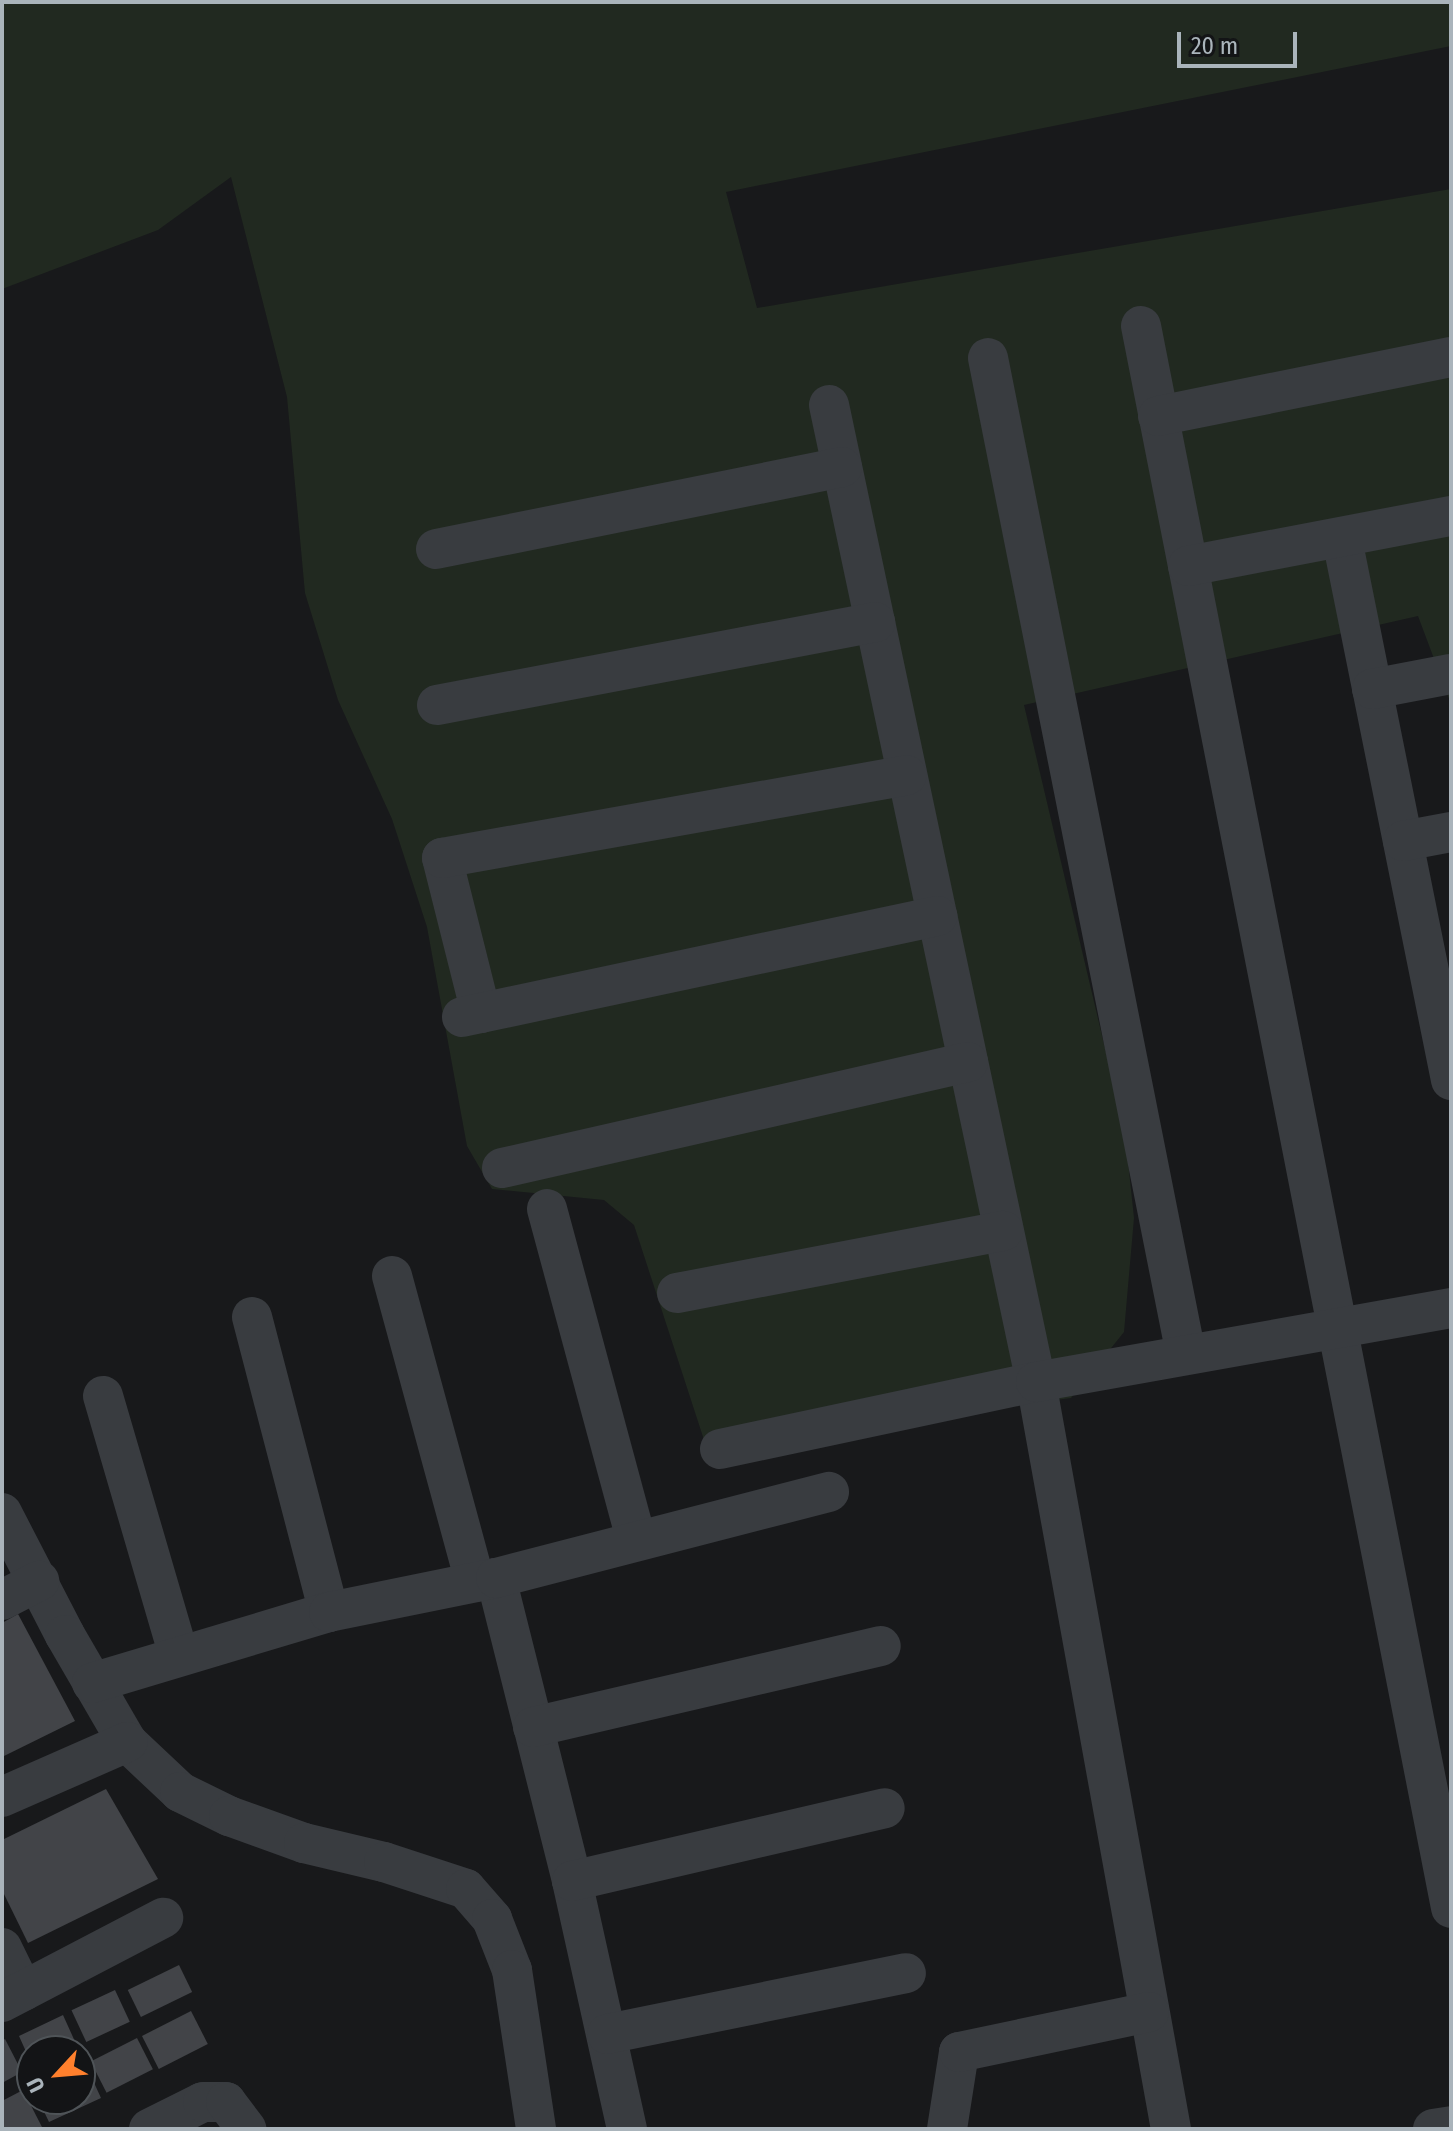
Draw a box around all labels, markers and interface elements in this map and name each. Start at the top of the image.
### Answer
scale bar [1181,16,1301,66]
text: 20 m [1191,32,1238,60]
north arrow [16,2035,96,2115]
text: U [21,2073,51,2097]

